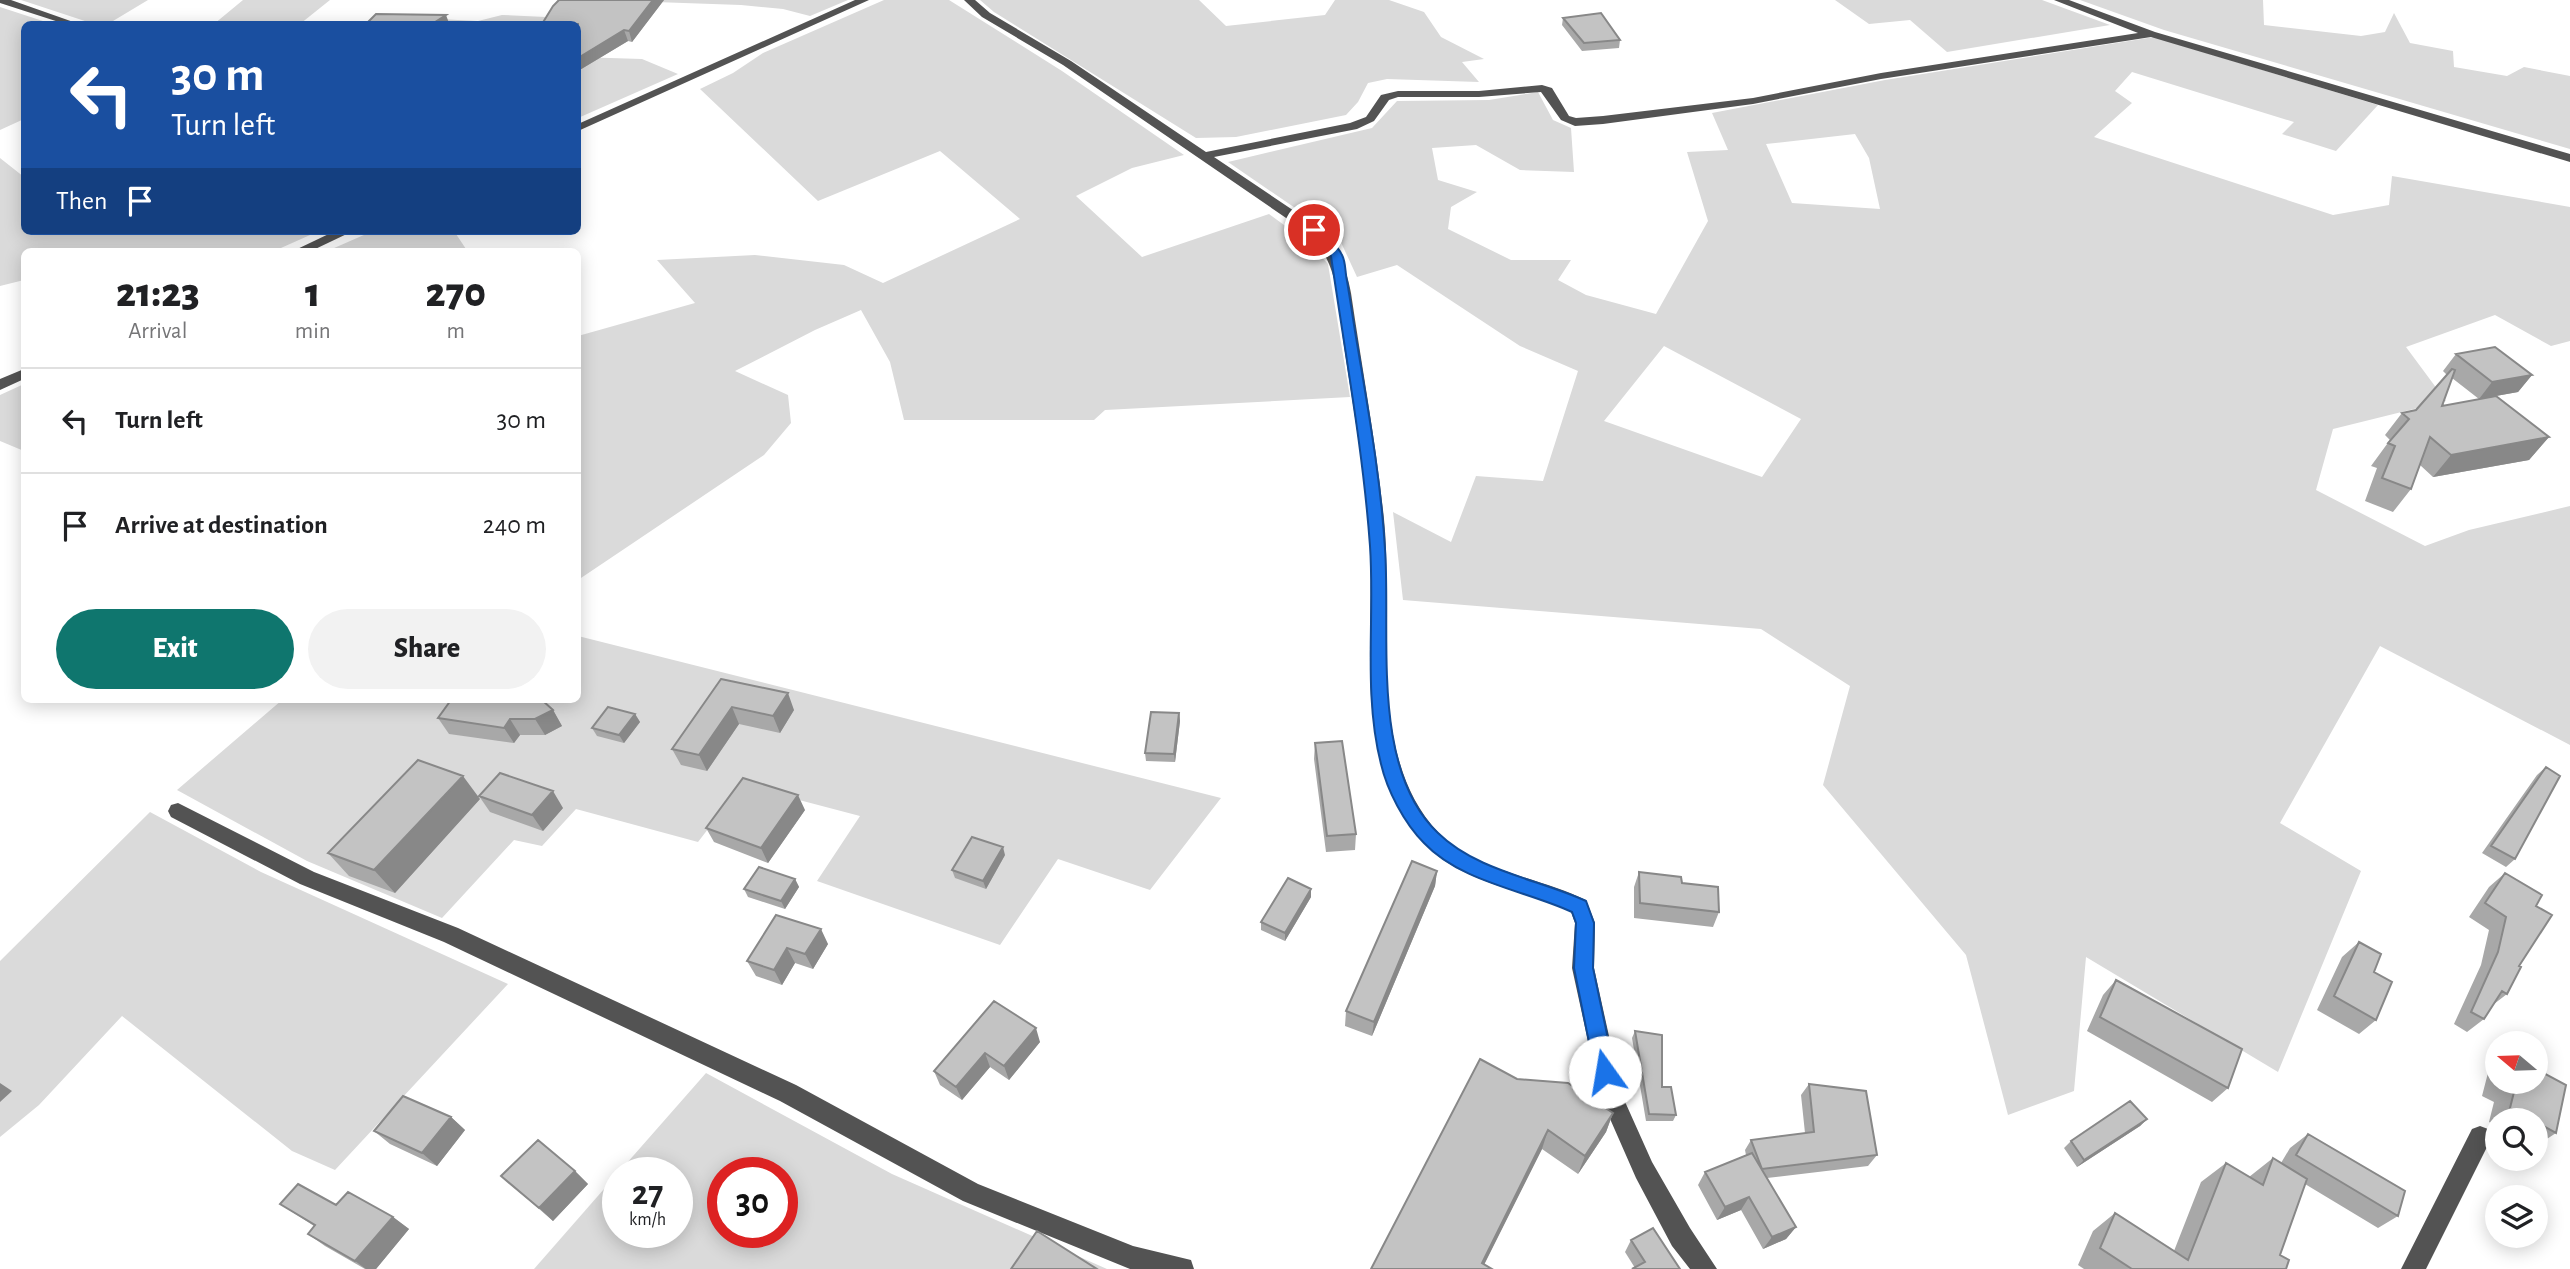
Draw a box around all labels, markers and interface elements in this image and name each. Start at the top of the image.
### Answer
icon: left [56,49,147,140]
text: 30 m [171,51,265,100]
text: Turn left [171,109,275,141]
icon: arrive [121,182,159,220]
text: Then [56,188,107,214]
pin [1284,200,1344,260]
icon: arrive [1295,211,1333,249]
text: 21:23 [116,272,200,314]
text: 1 [305,272,320,314]
text: 270 [426,272,486,314]
text: Arrival [128,320,187,343]
text: min [295,320,331,343]
text: m [447,320,465,343]
icon: left [56,402,94,440]
text: Turn left [115,407,203,433]
text: 30 m [496,407,546,433]
icon: arrive [56,507,94,545]
text: Arrive at destination [115,512,328,538]
text: 240 m [483,512,546,538]
button: Exit [56,609,294,689]
button: Share [308,609,546,689]
north arrow [2485,1031,2548,1094]
map controls [2485,1031,2548,1248]
position arrow [1568,1035,1642,1109]
button: search [2485,1108,2548,1171]
speed limit sign: 30 [707,1157,798,1248]
text: 27 [632,1176,663,1211]
button: layers [2485,1185,2548,1248]
text: km/h [629,1211,666,1229]

